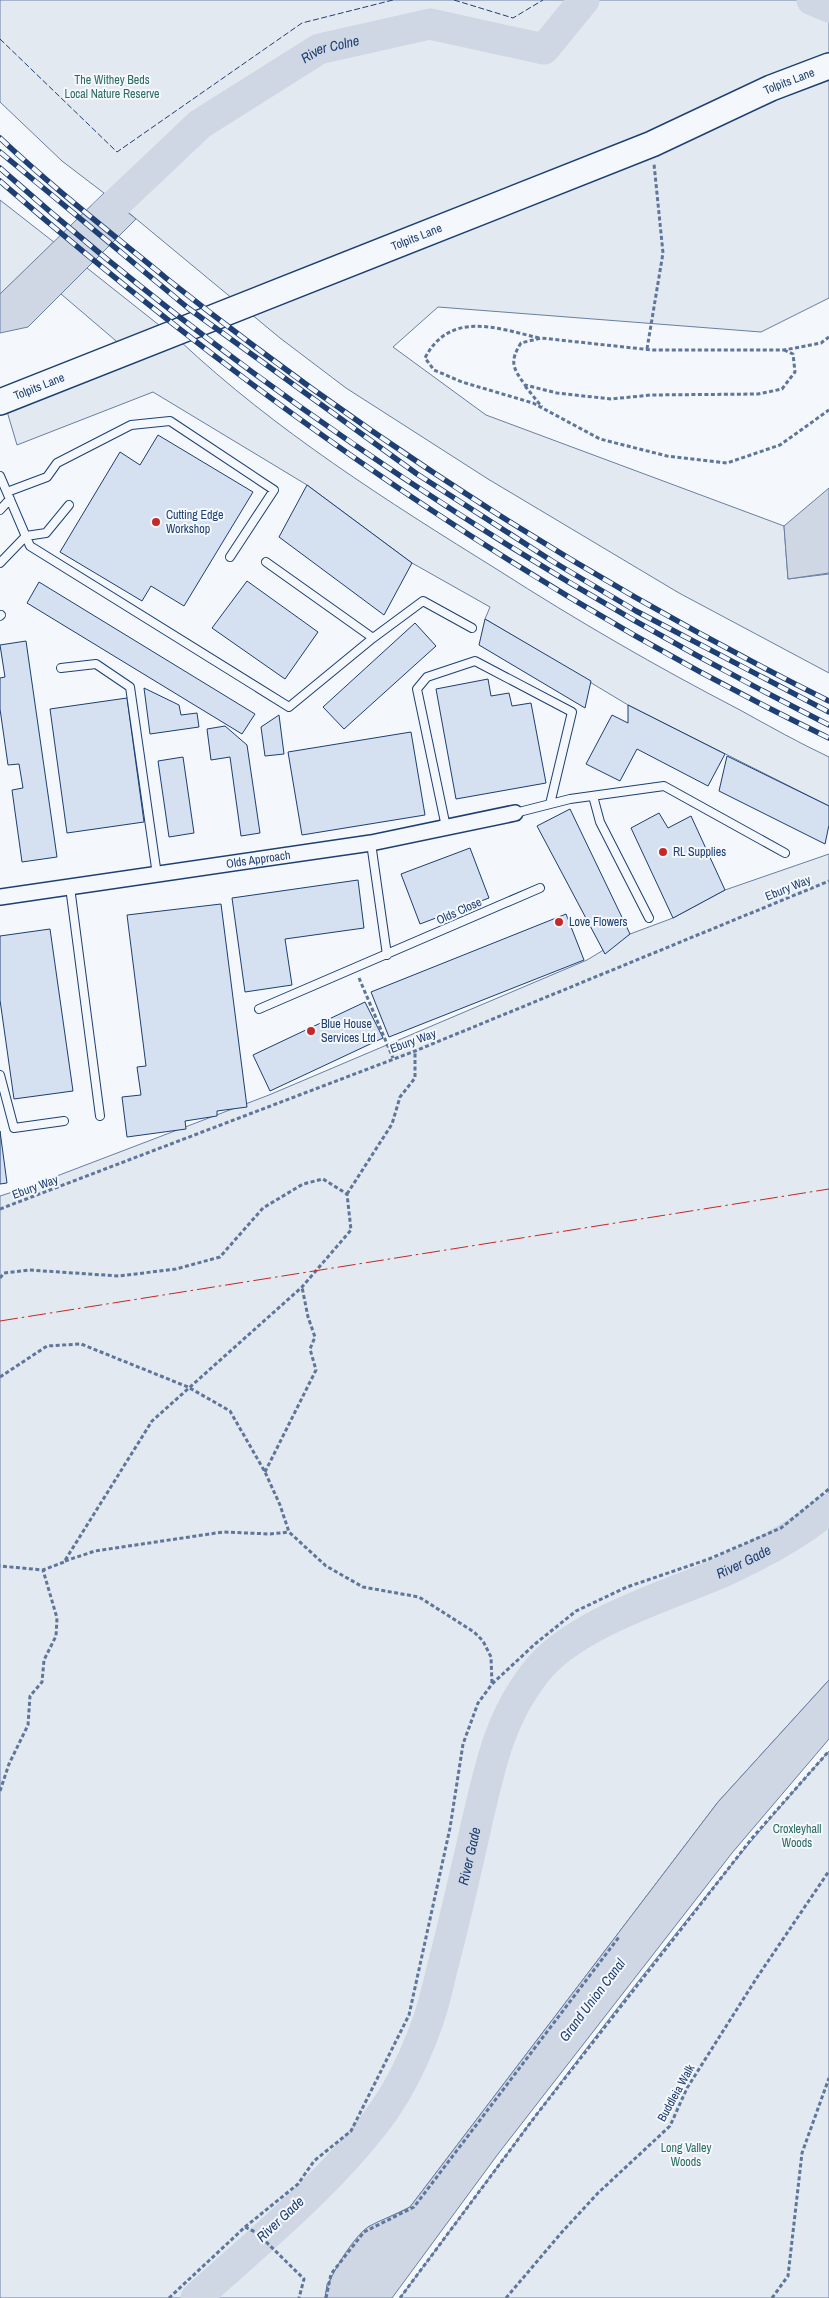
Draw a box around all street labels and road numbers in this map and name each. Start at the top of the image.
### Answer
street label: Tolpits Lane [761,64,817,98]
street label: Tolpits Lane [389,220,444,254]
street label: Tolpits Lane [11,369,67,404]
street label: Olds Approach [225,847,291,872]
street label: Ebury Way [763,872,813,904]
street label: Olds Close [434,894,484,928]
street label: Ebury Way [388,1025,438,1057]
street label: Ebury Way [10,1171,60,1203]
street label: Buddleia Walk [654,2061,698,2124]

